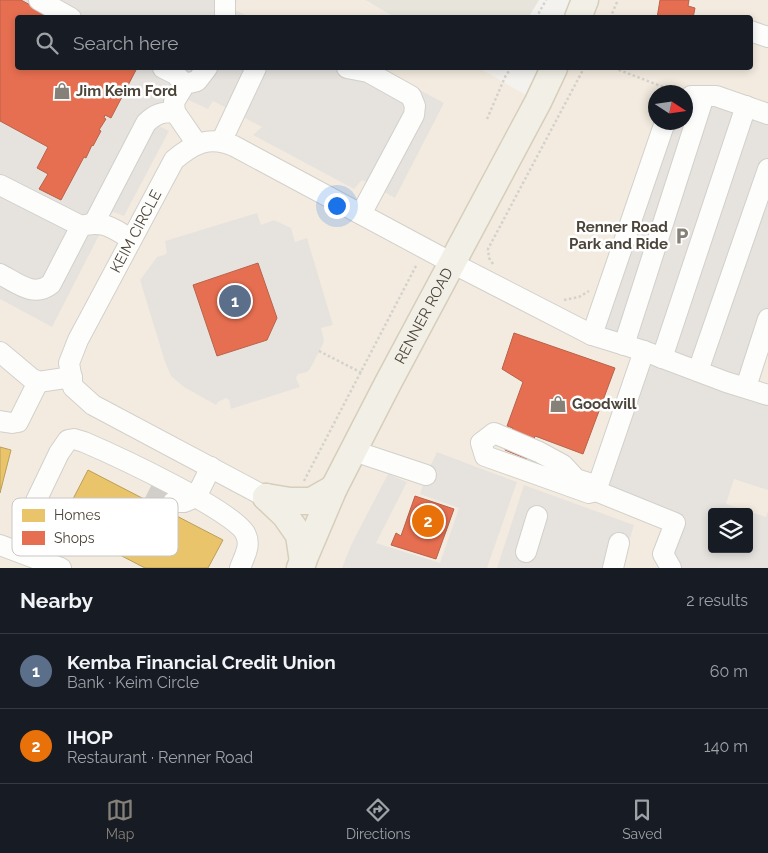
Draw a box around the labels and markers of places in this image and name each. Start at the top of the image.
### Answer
shop icon: Jim Keim Ford [52,81,72,101]
place label: Jim Keim Ford [76,82,178,100]
place label: Renner Road Park and Ride [569,218,668,253]
parking icon: Renner Road Park and Ride [672,226,692,246]
pin: 1 [219,282,251,320]
shop icon: Goodwill [548,394,568,414]
place label: Goodwill [572,395,637,413]
pin: 2 [412,502,444,540]

